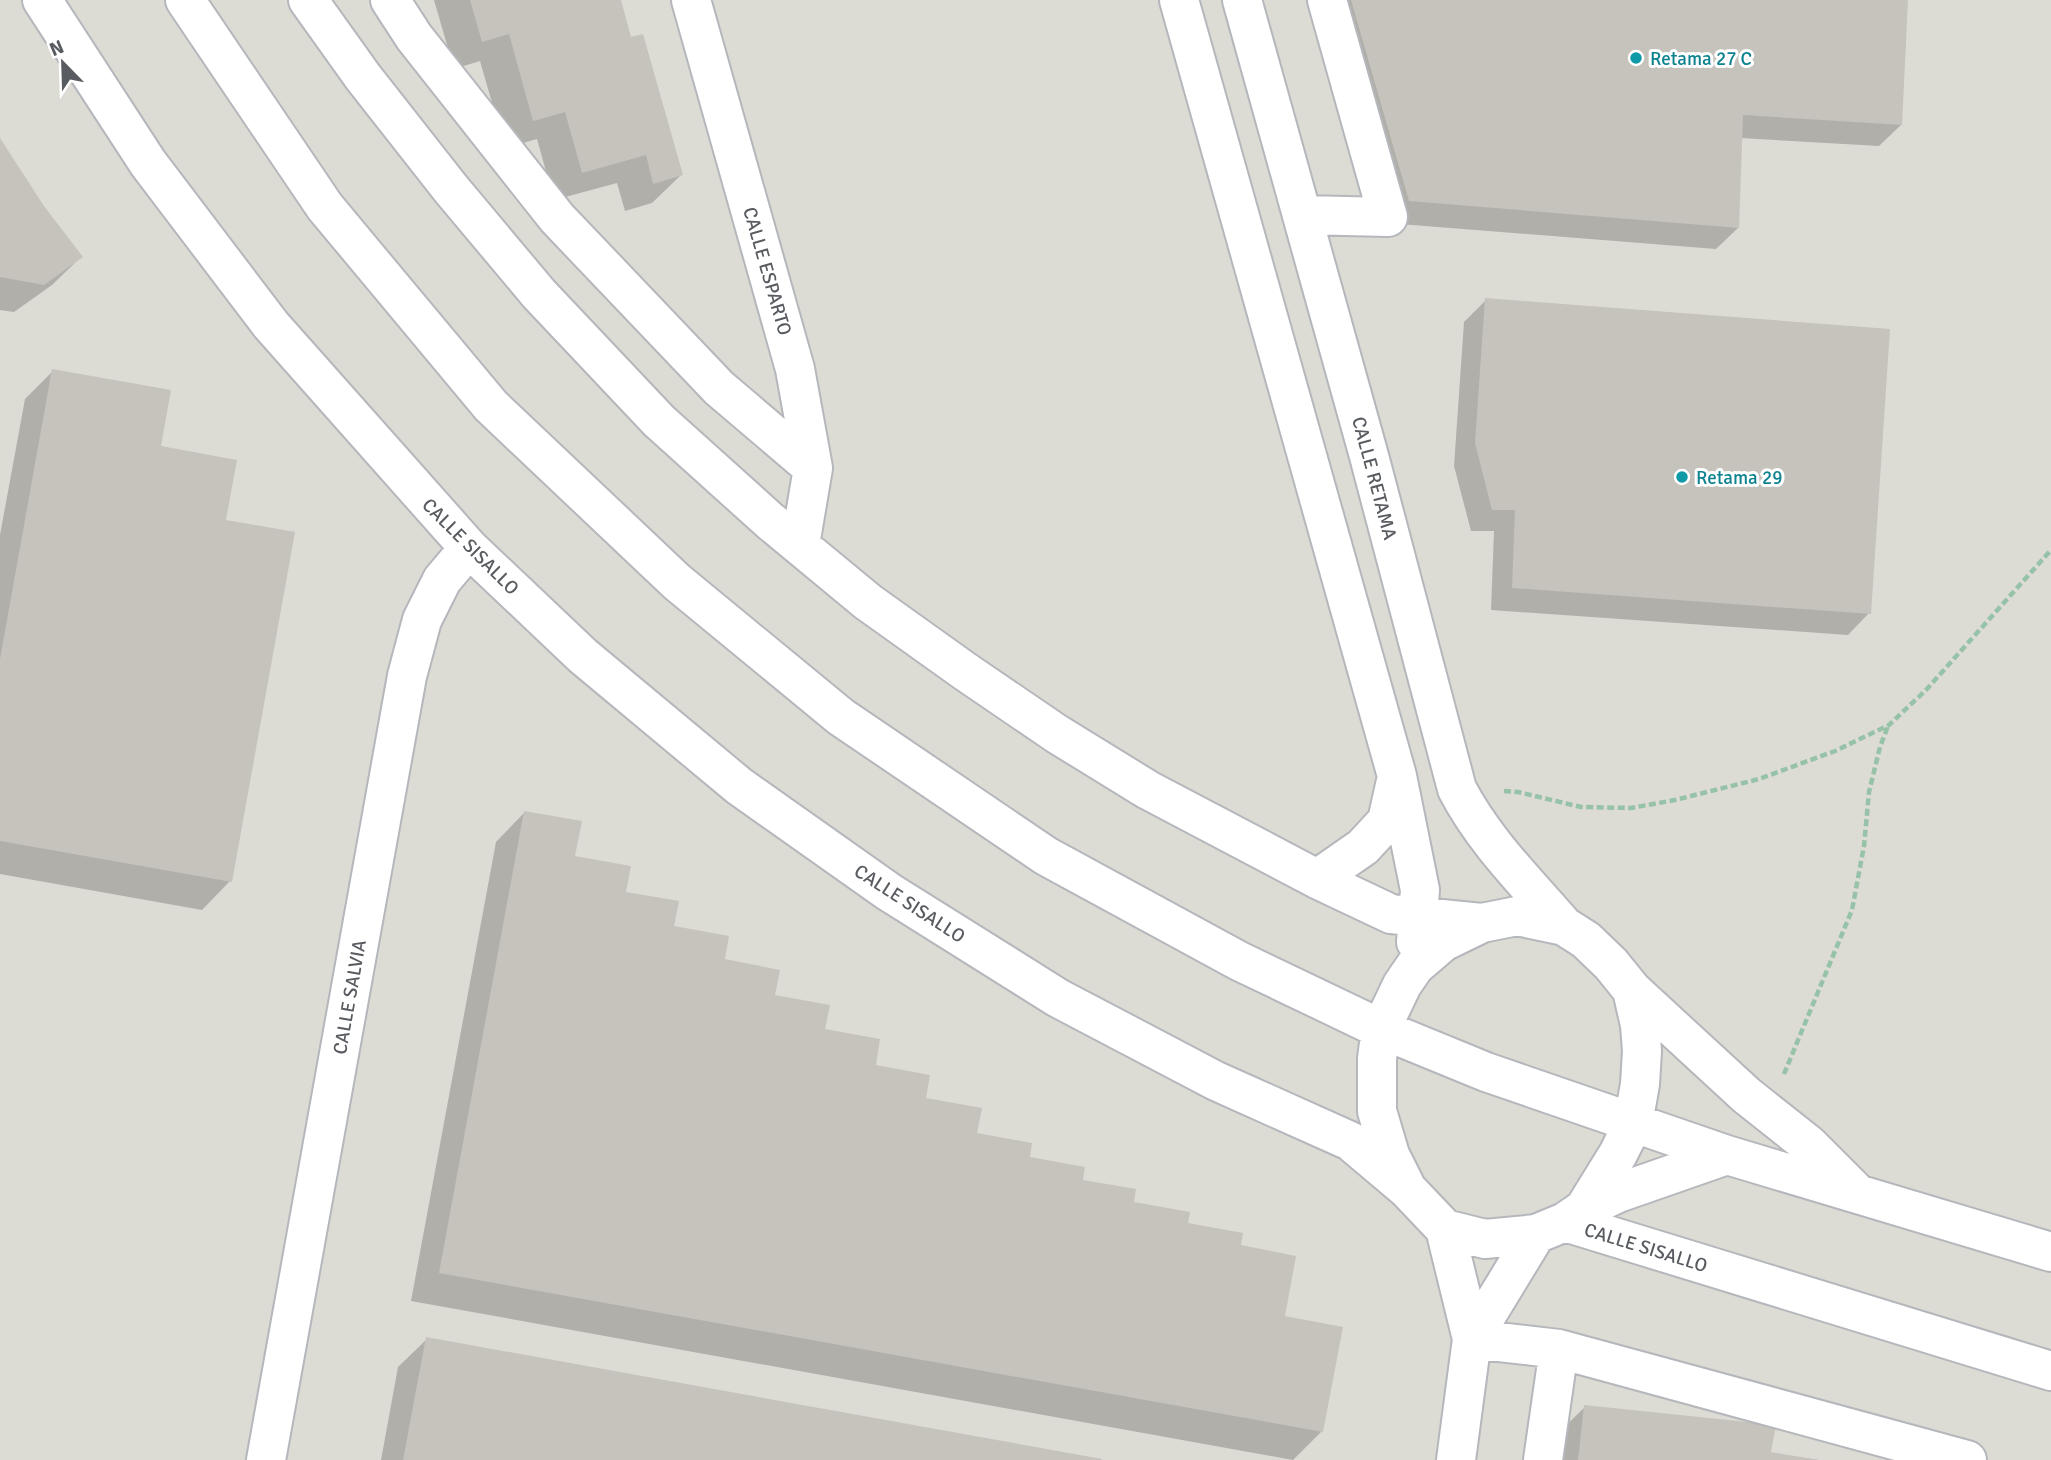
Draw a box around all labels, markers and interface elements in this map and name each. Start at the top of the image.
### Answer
north arrow [28,28,98,98]
text: N [46,35,68,62]
place label: Retama 27 C [1650,47,1752,71]
marker: Retama 27 C [1628,50,1644,66]
street label: CALLE ESPARTO [737,204,797,338]
street label: CALLE RETAMA [1346,414,1402,543]
place label: Retama 29 [1696,466,1782,490]
marker: Retama 29 [1674,469,1690,485]
street label: CALLE SISALLO [417,493,524,600]
street label: CALLE SISALLO [849,859,969,949]
street label: CALLE SALVIA [328,938,372,1056]
street label: CALLE SISALLO [1581,1218,1710,1278]

